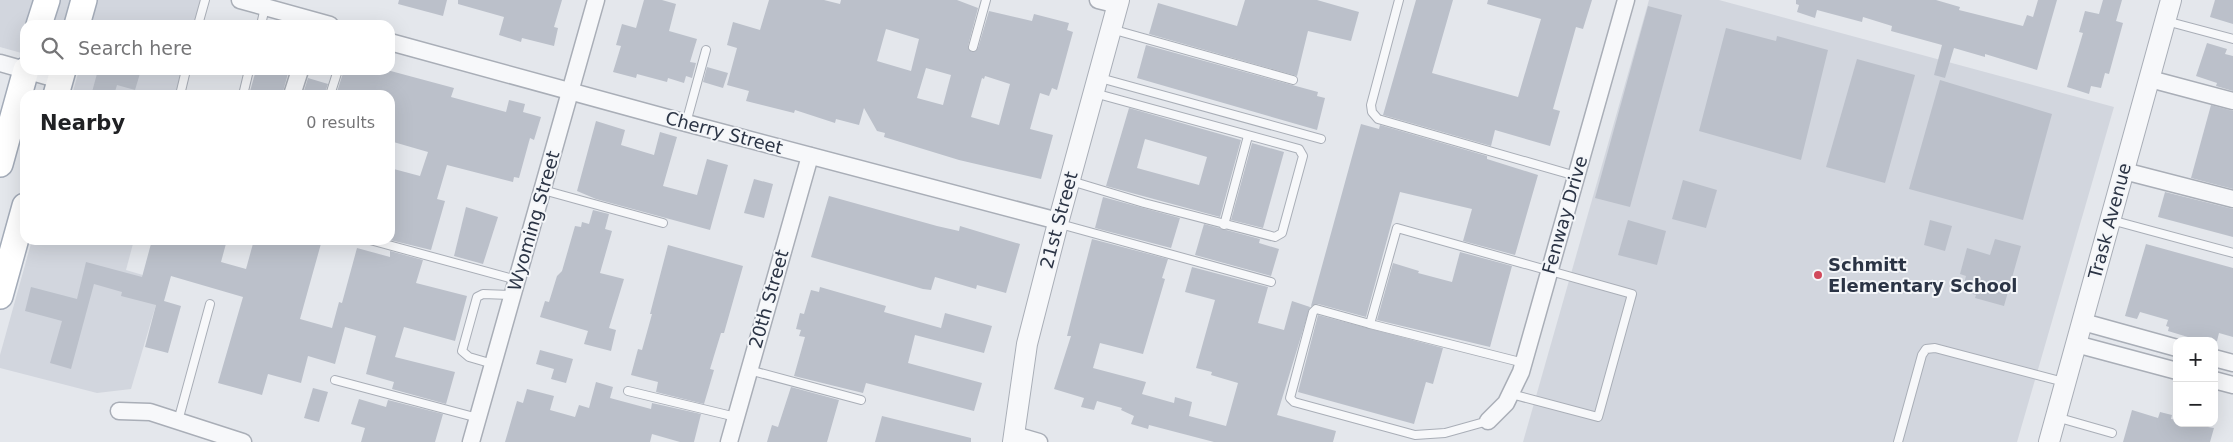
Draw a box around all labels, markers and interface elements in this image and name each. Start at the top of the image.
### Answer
search box [20,20,395,75]
icon: search [38,34,66,62]
text: Search here [78,37,192,59]
street label: Cherry Street [663,107,785,158]
text: Nearby [40,111,125,135]
text: 0 results [306,113,375,132]
street label: Wyoming Street [503,148,564,293]
street label: Fenway Drive [1538,153,1591,276]
street label: Trask Avenue [2084,161,2135,282]
street label: 21st Street [1035,169,1082,271]
street label: 20th Street [744,247,793,351]
place label: Schmitt Elementary School [1828,254,2017,296]
marker: Schmitt Elementary School [1812,269,1824,281]
map controls [2173,337,2218,427]
button: + [2173,337,2218,382]
button: − [2173,382,2218,427]

